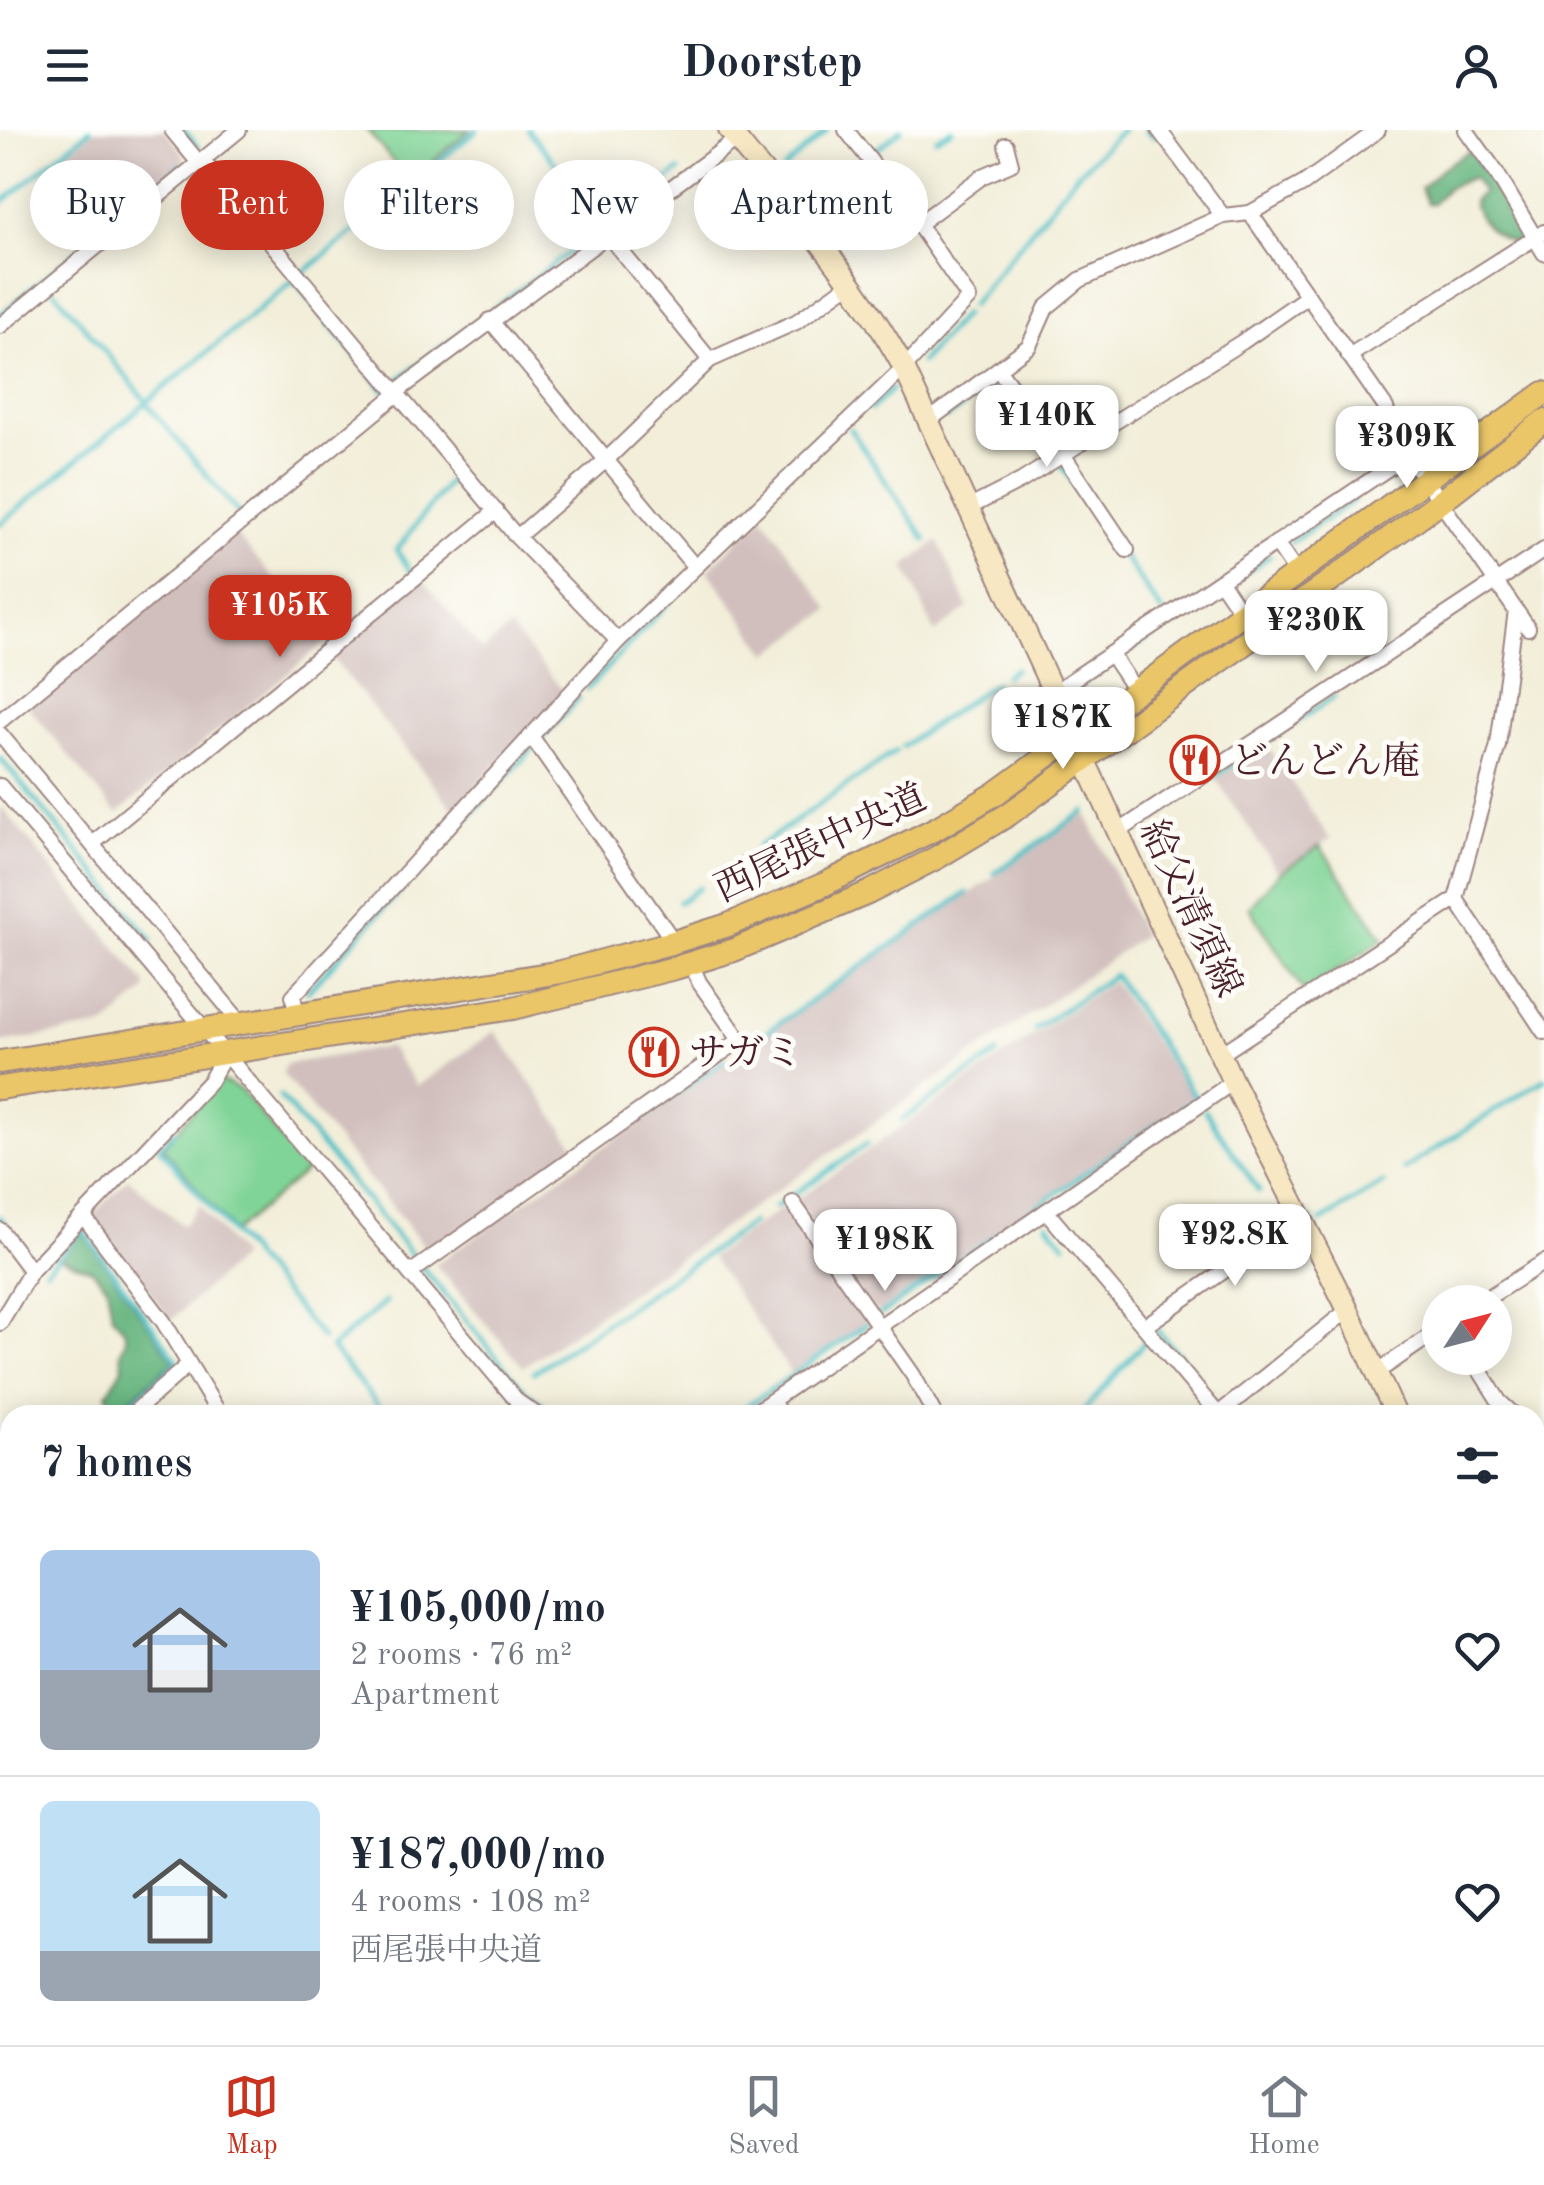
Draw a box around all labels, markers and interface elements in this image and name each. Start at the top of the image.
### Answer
icon: menu [40,38,95,93]
icon: person [1449,38,1504,93]
text: Doorstep [681,42,863,87]
chip: Buy [30,160,161,250]
chip: Rent [181,160,324,250]
chip: Filters [344,160,514,250]
chip: New [534,160,674,250]
chip: Apartment [694,160,928,250]
pin: ¥140K [977,385,1117,470]
text: ¥140K [998,401,1096,433]
pin: ¥309K [1337,406,1477,491]
text: ¥309K [1358,422,1456,454]
pin: ¥105K [210,575,350,660]
pin: ¥230K [1246,590,1386,675]
text: ¥105K [231,591,329,623]
text: ¥230K [1267,606,1365,638]
pin: ¥187K [993,687,1133,772]
text: ¥187K [1014,703,1112,735]
restaurant icon: どんどん庵 [1169,734,1221,786]
place label: どんどん庵 [1230,741,1420,782]
street label: 西尾張中央道 [709,777,933,910]
street label: 給父清須線 [1132,813,1250,1003]
restaurant icon: サガミ [628,1026,680,1078]
place label: サガミ [689,1035,802,1074]
pin: ¥92.8K [1154,1204,1316,1289]
pin: ¥198K [815,1209,955,1294]
text: ¥92.8K [1181,1220,1289,1252]
text: ¥198K [836,1225,934,1257]
north arrow [1422,1285,1512,1375]
map controls [1422,1285,1512,1375]
icon: filters [1450,1438,1505,1493]
text: 7 homes [40,1444,192,1486]
text: ¥105,000/mo [350,1589,606,1631]
icon: home [120,1590,240,1710]
icon: heart [1450,1623,1505,1678]
text: 2 rooms · 76 m² [350,1640,572,1672]
text: Apartment [350,1680,500,1712]
text: ¥187,000/mo [350,1836,606,1878]
icon: home [120,1841,240,1961]
icon: heart [1450,1874,1505,1929]
text: 4 rooms · 108 m² [350,1887,591,1919]
text: 西尾張中央道 [350,1936,542,1968]
tab: Map [224,2069,279,2164]
tab: Saved [728,2069,800,2164]
tab: Home [1248,2069,1320,2164]

